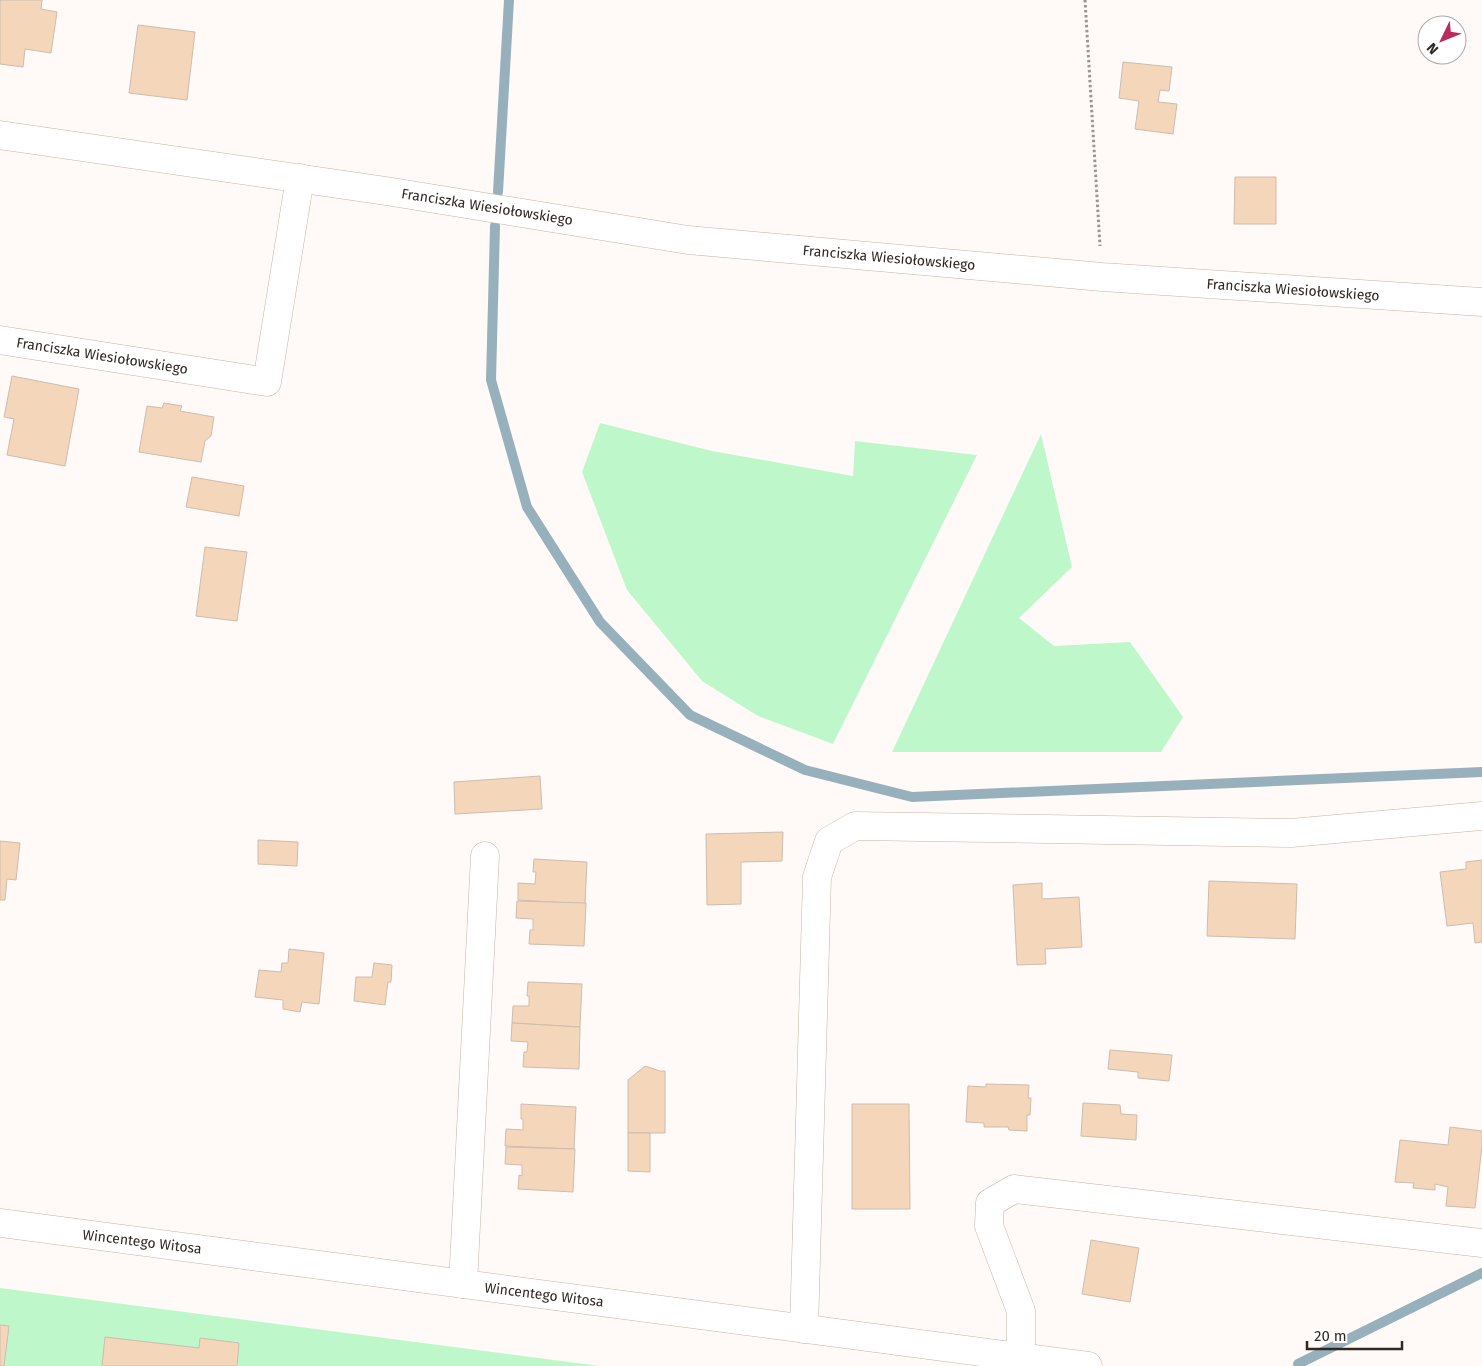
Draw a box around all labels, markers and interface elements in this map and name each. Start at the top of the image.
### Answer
north arrow [1417,15,1467,65]
text: N [1423,39,1442,58]
street label: Franciszka Wiesiołowskiego [400,185,574,229]
street label: Franciszka Wiesiołowskiego [802,242,976,274]
street label: Franciszka Wiesiołowskiego [1206,275,1380,305]
street label: Franciszka Wiesiołowskiego [15,334,189,378]
street label: Wincentego Witosa [81,1226,203,1258]
street label: Wincentego Witosa [483,1279,605,1311]
scale bar [1307,1318,1402,1350]
text: 20 m [1314,1327,1347,1345]

